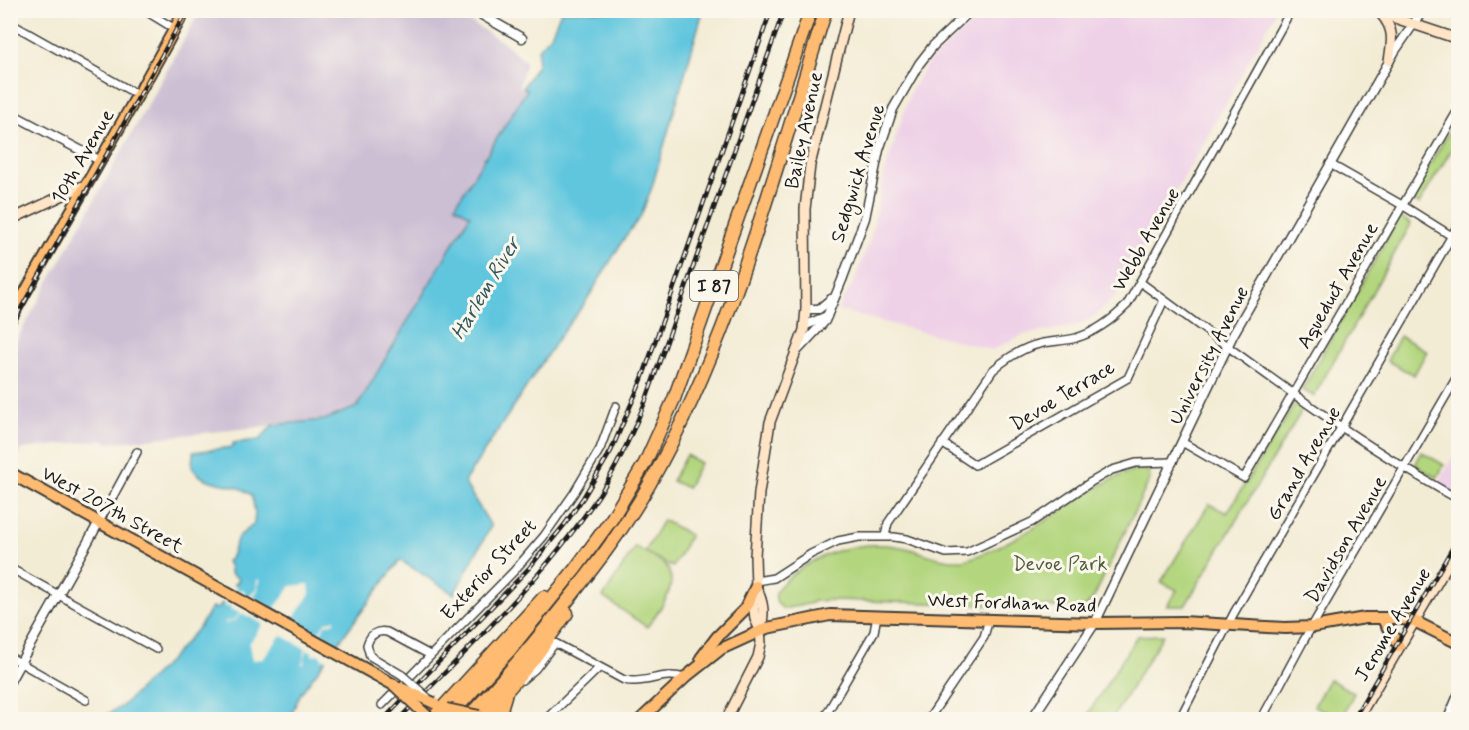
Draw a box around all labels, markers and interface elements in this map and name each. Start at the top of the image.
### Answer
street label: Bailey Avenue [779,69,830,191]
street label: Sedgwick Avenue [825,101,893,246]
street label: 10th Avenue [45,104,121,209]
street label: Webb Avenue [1106,183,1187,296]
street label: Aqueduct Avenue [1291,217,1386,354]
water label: Harlem River [444,230,528,345]
road number: I 87 [690,271,738,301]
street label: University Avenue [1163,282,1256,430]
street label: Devoe Terrace [1005,354,1120,438]
street label: Grand Avenue [1261,402,1348,526]
street label: West 207th Street [36,460,188,561]
street label: Davidson Avenue [1299,471,1394,609]
street label: Exterior Street [435,513,543,627]
park label: Devoe Park [1012,551,1108,578]
street label: Jerome Avenue [1349,563,1438,687]
street label: West Fordham Road [927,587,1097,620]

